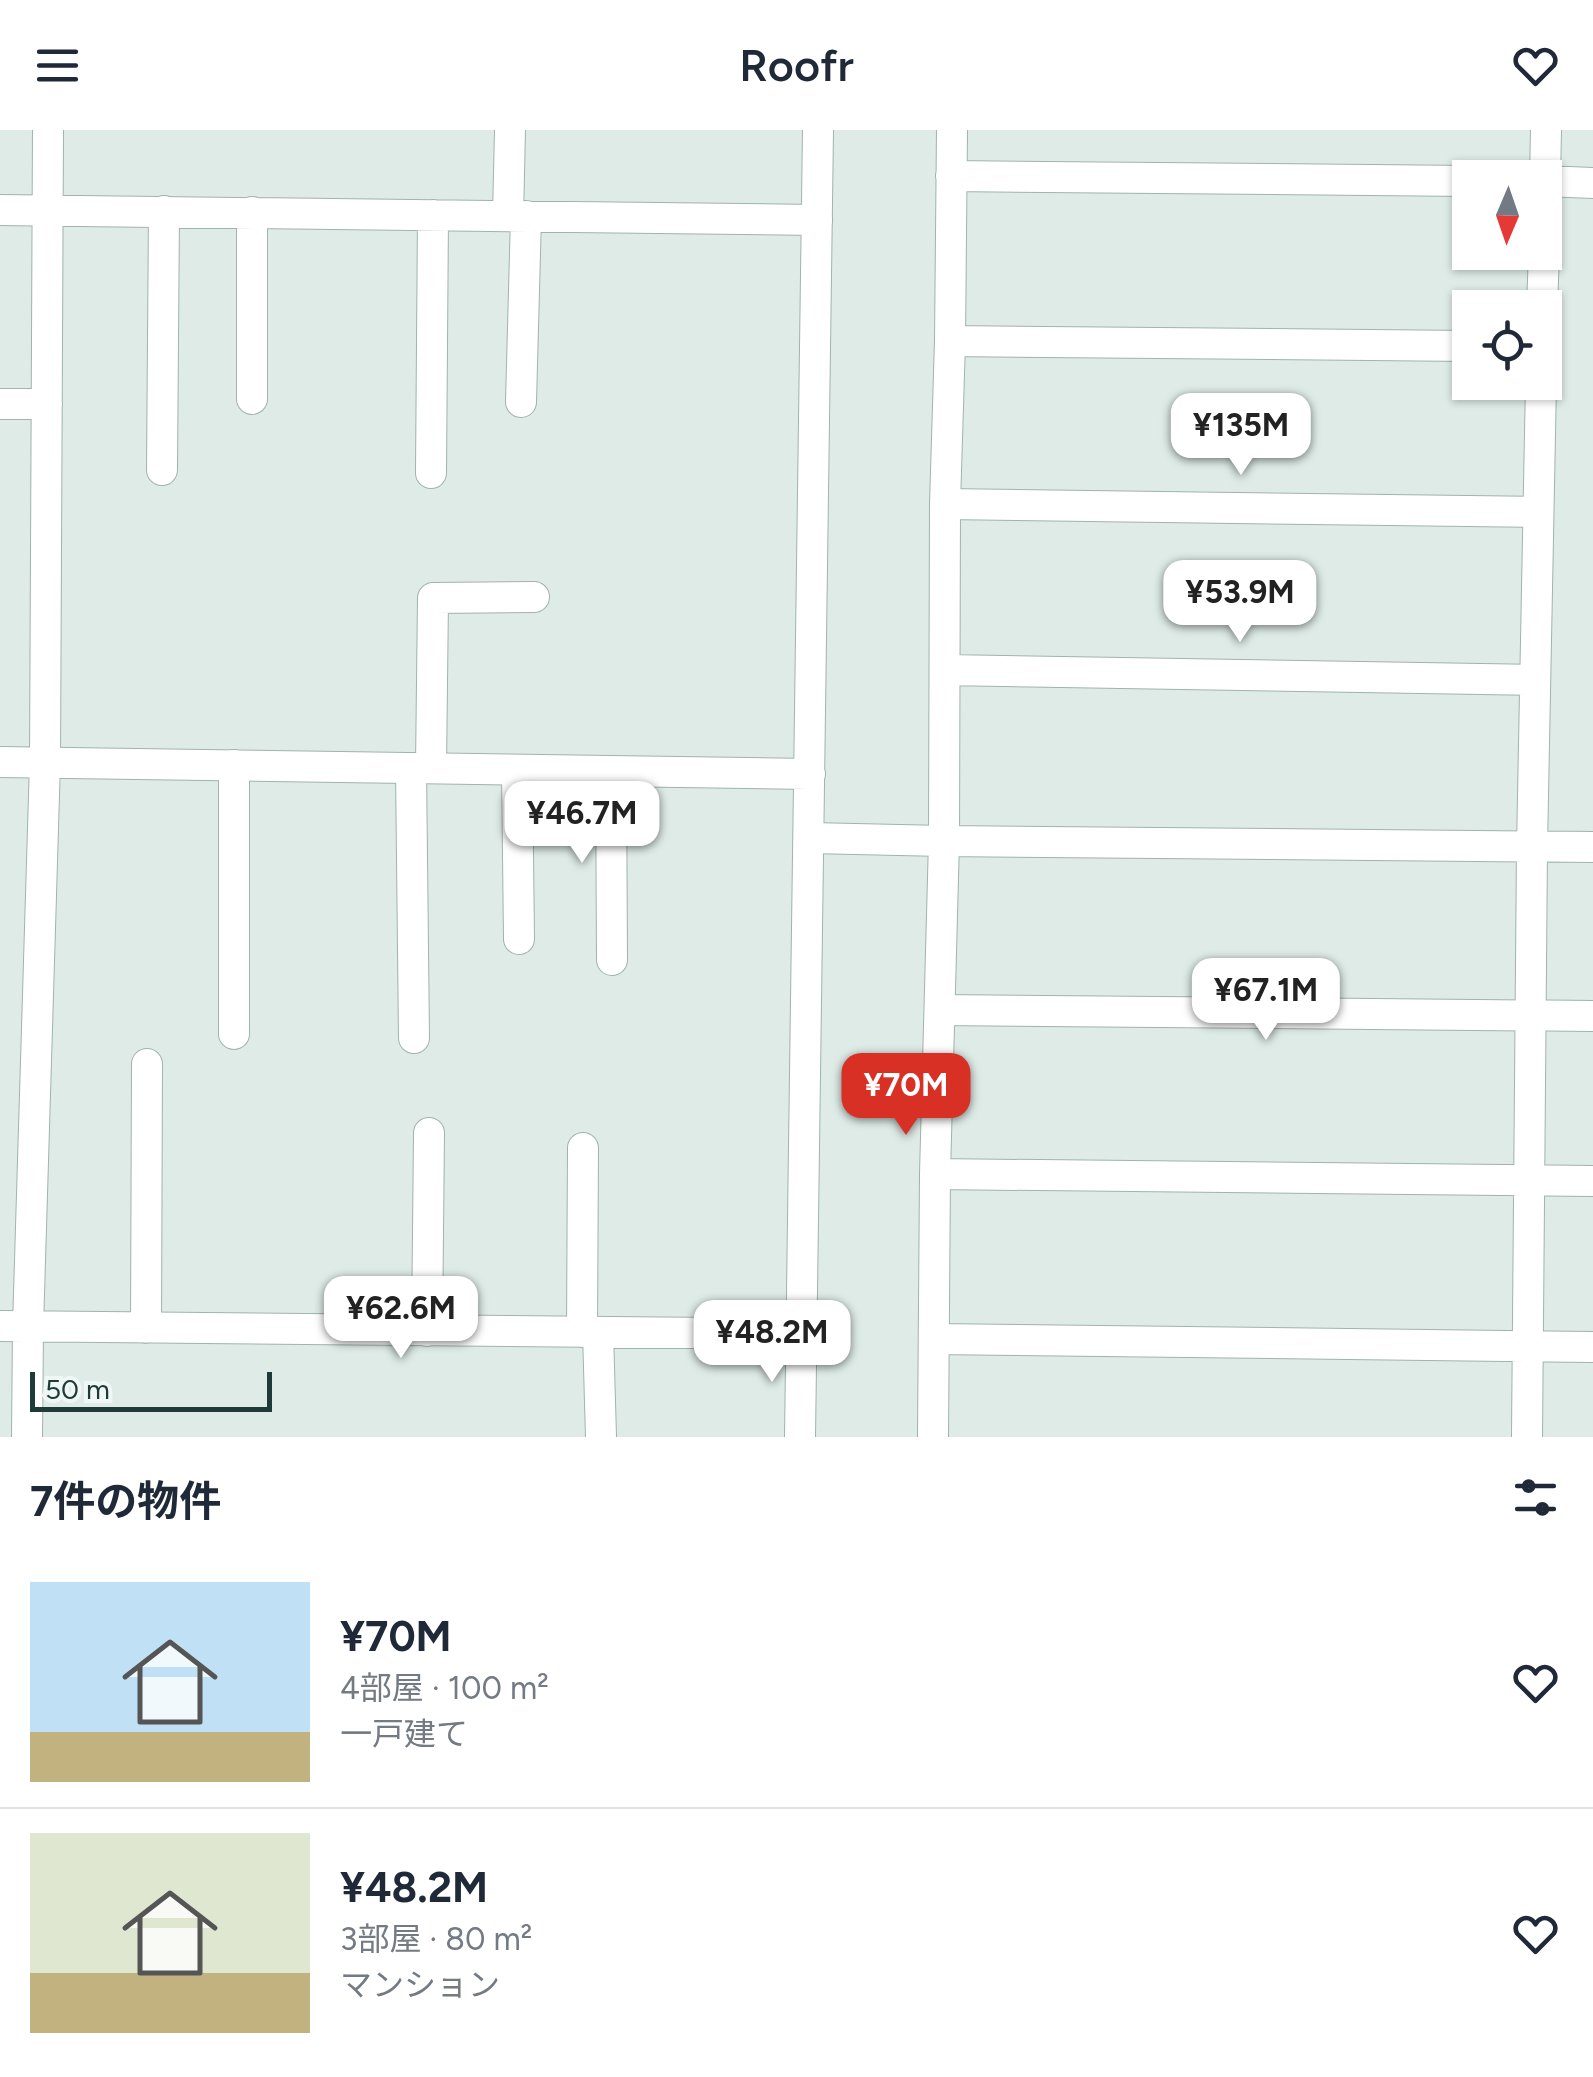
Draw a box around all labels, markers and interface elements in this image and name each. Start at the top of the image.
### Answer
icon: menu [30,38,85,93]
text: Roofr [739,38,854,92]
icon: heart [1508,38,1563,93]
north arrow [1452,160,1562,270]
map controls [1452,160,1562,400]
button: locate [1452,290,1562,400]
pin: ¥135M [1171,393,1311,478]
text: ¥135M [1193,406,1289,444]
pin: ¥53.9M [1159,560,1321,645]
text: ¥53.9M [1185,573,1295,611]
pin: ¥46.7M [501,781,663,866]
text: ¥46.7M [526,794,638,832]
pin: ¥67.1M [1185,958,1347,1043]
text: ¥67.1M [1214,971,1318,1009]
pin: ¥70M [847,1053,965,1138]
text: ¥70M [863,1066,949,1104]
pin: ¥62.6M [320,1276,482,1361]
text: ¥62.6M [346,1289,456,1327]
pin: ¥48.2M [691,1300,853,1385]
text: ¥48.2M [716,1313,828,1351]
scale bar [30,1367,272,1412]
text: 50 m [45,1372,110,1406]
icon: filters [1508,1470,1563,1525]
text: 7件の物件 [30,1476,221,1527]
text: ¥70M [340,1611,452,1662]
icon: home [110,1622,230,1742]
icon: heart [1508,1655,1563,1710]
text: 4部屋 · 100 m² [340,1669,549,1707]
text: 一戸建て [340,1715,468,1753]
text: ¥48.2M [340,1862,488,1913]
icon: home [110,1873,230,1993]
icon: heart [1508,1906,1563,1961]
text: 3部屋 · 80 m² [340,1920,532,1958]
text: マンション [340,1966,500,2004]

